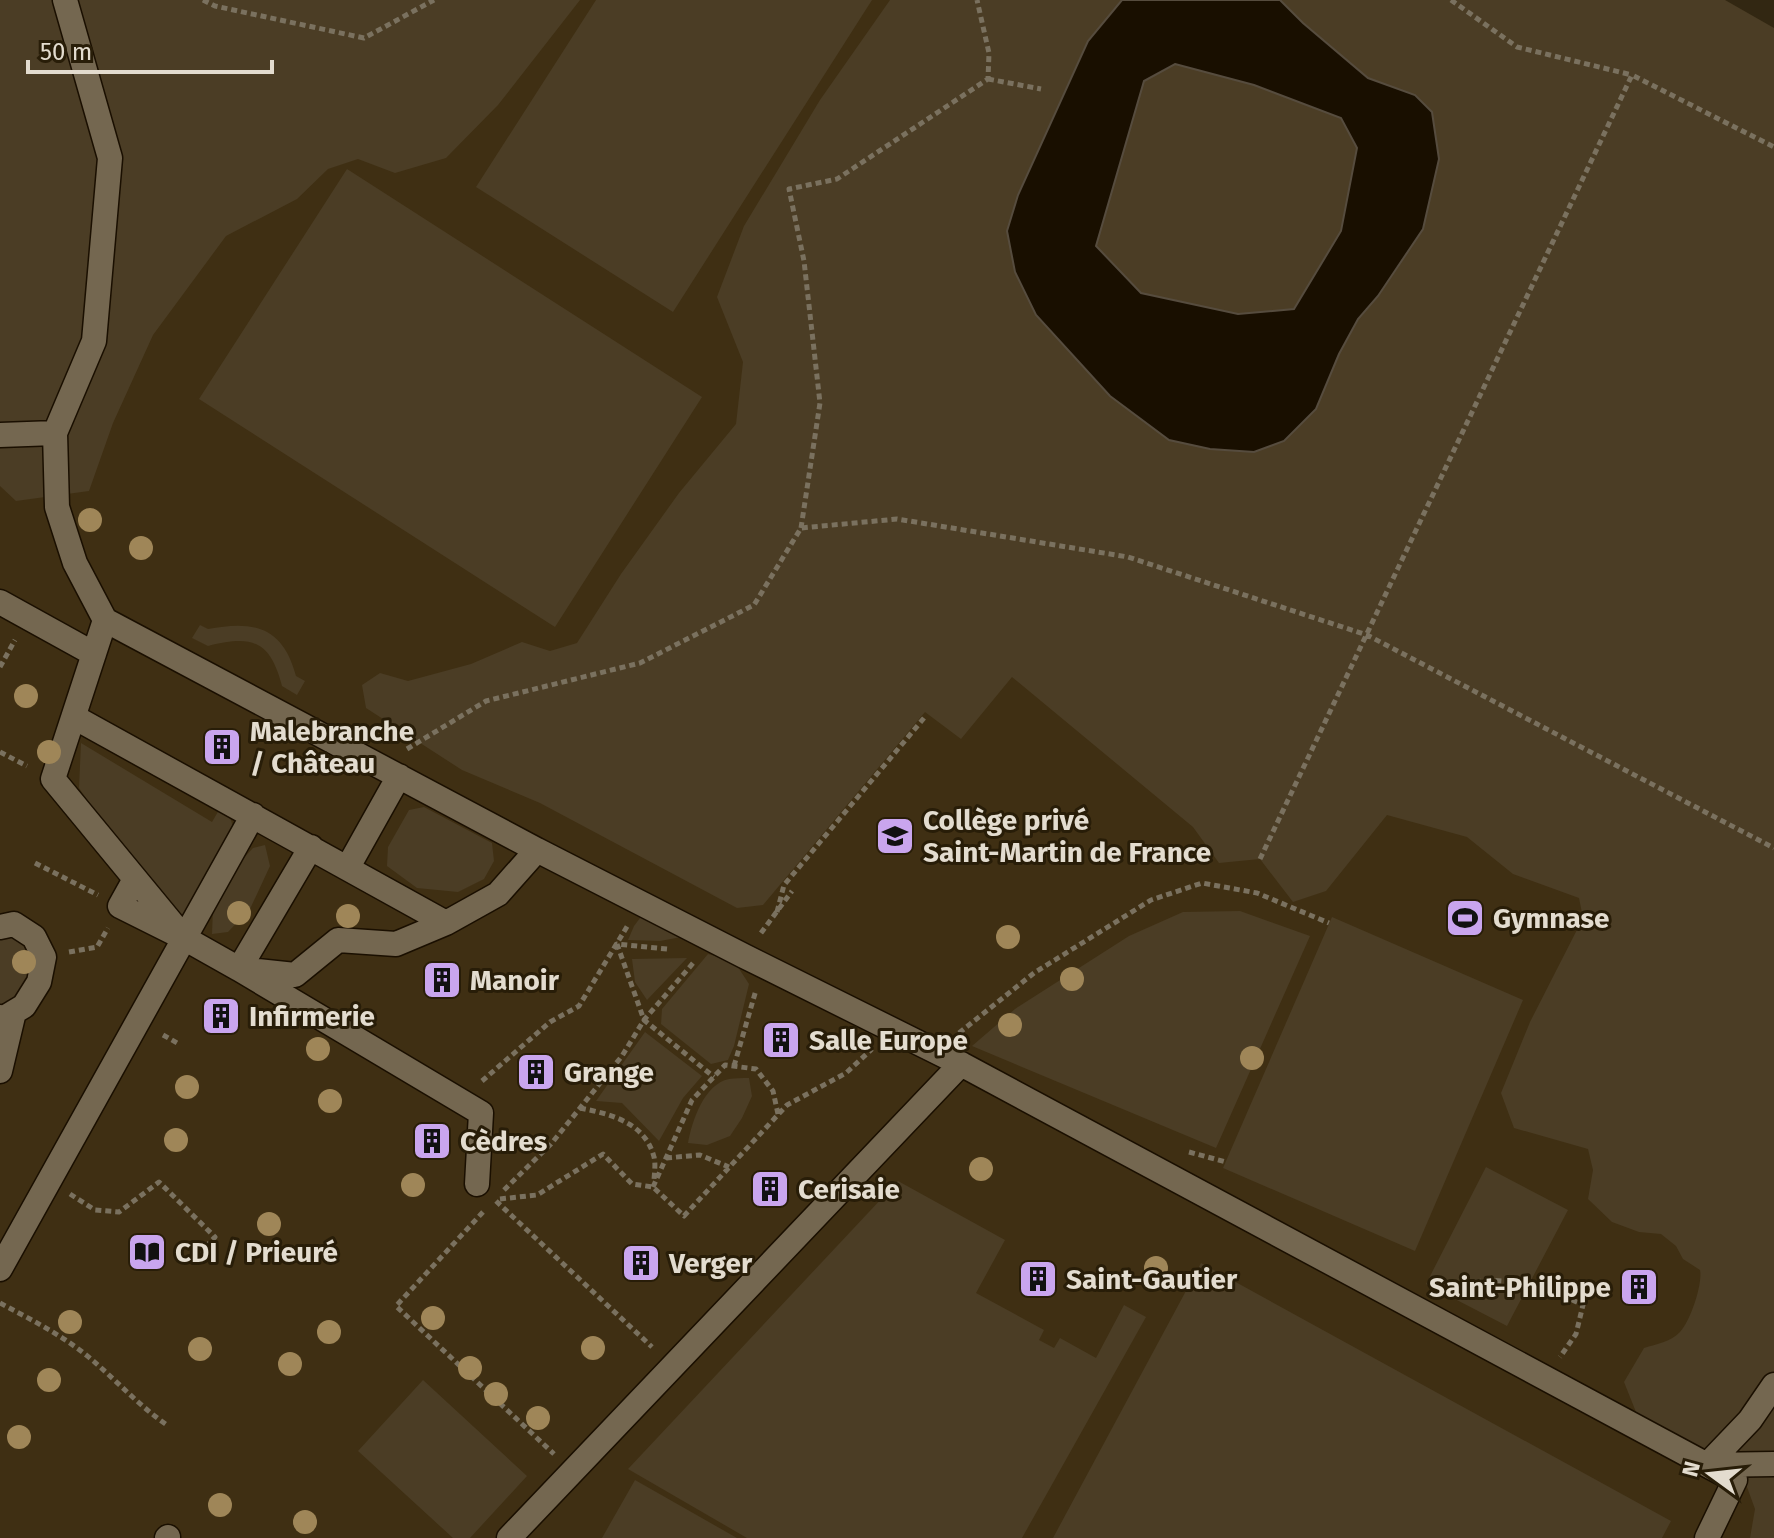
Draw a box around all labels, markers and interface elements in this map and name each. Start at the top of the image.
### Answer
scale bar [28,24,272,74]
text: 50 m [40,38,92,66]
place label: Malebranche / Château [250,715,414,780]
building icon: Malebranche / Château [201,726,243,768]
place label: Collège privé Saint-Martin de France [923,804,1211,869]
school or university icon: Collège privé Saint-Martin de France [874,815,916,857]
sports icon: Gymnase [1444,897,1486,939]
place label: Gymnase [1493,902,1609,935]
building icon: Manoir [421,959,463,1001]
place label: Manoir [470,964,560,997]
building icon: Infirmerie [200,995,242,1037]
place label: Infirmerie [249,1000,375,1033]
building icon: Salle Europe [760,1019,802,1061]
place label: Salle Europe [809,1024,968,1057]
building icon: Grange [515,1051,557,1093]
place label: Grange [564,1056,654,1089]
building icon: Cèdres [411,1120,453,1162]
place label: Cèdres [460,1125,547,1158]
building icon: Cerisaie [749,1168,791,1210]
place label: Cerisaie [798,1173,900,1206]
library icon: CDI / Prieuré [126,1231,168,1273]
place label: CDI / Prieuré [175,1236,338,1269]
building icon: Verger [620,1242,662,1284]
place label: Verger [668,1247,753,1280]
building icon: Saint-Gautier [1017,1258,1059,1300]
place label: Saint-Gautier [1066,1263,1238,1296]
building icon: Saint-Philippe [1618,1266,1660,1308]
place label: Saint-Philippe [1429,1271,1611,1304]
north arrow [1670,1434,1750,1514]
text: N [1676,1458,1706,1479]

